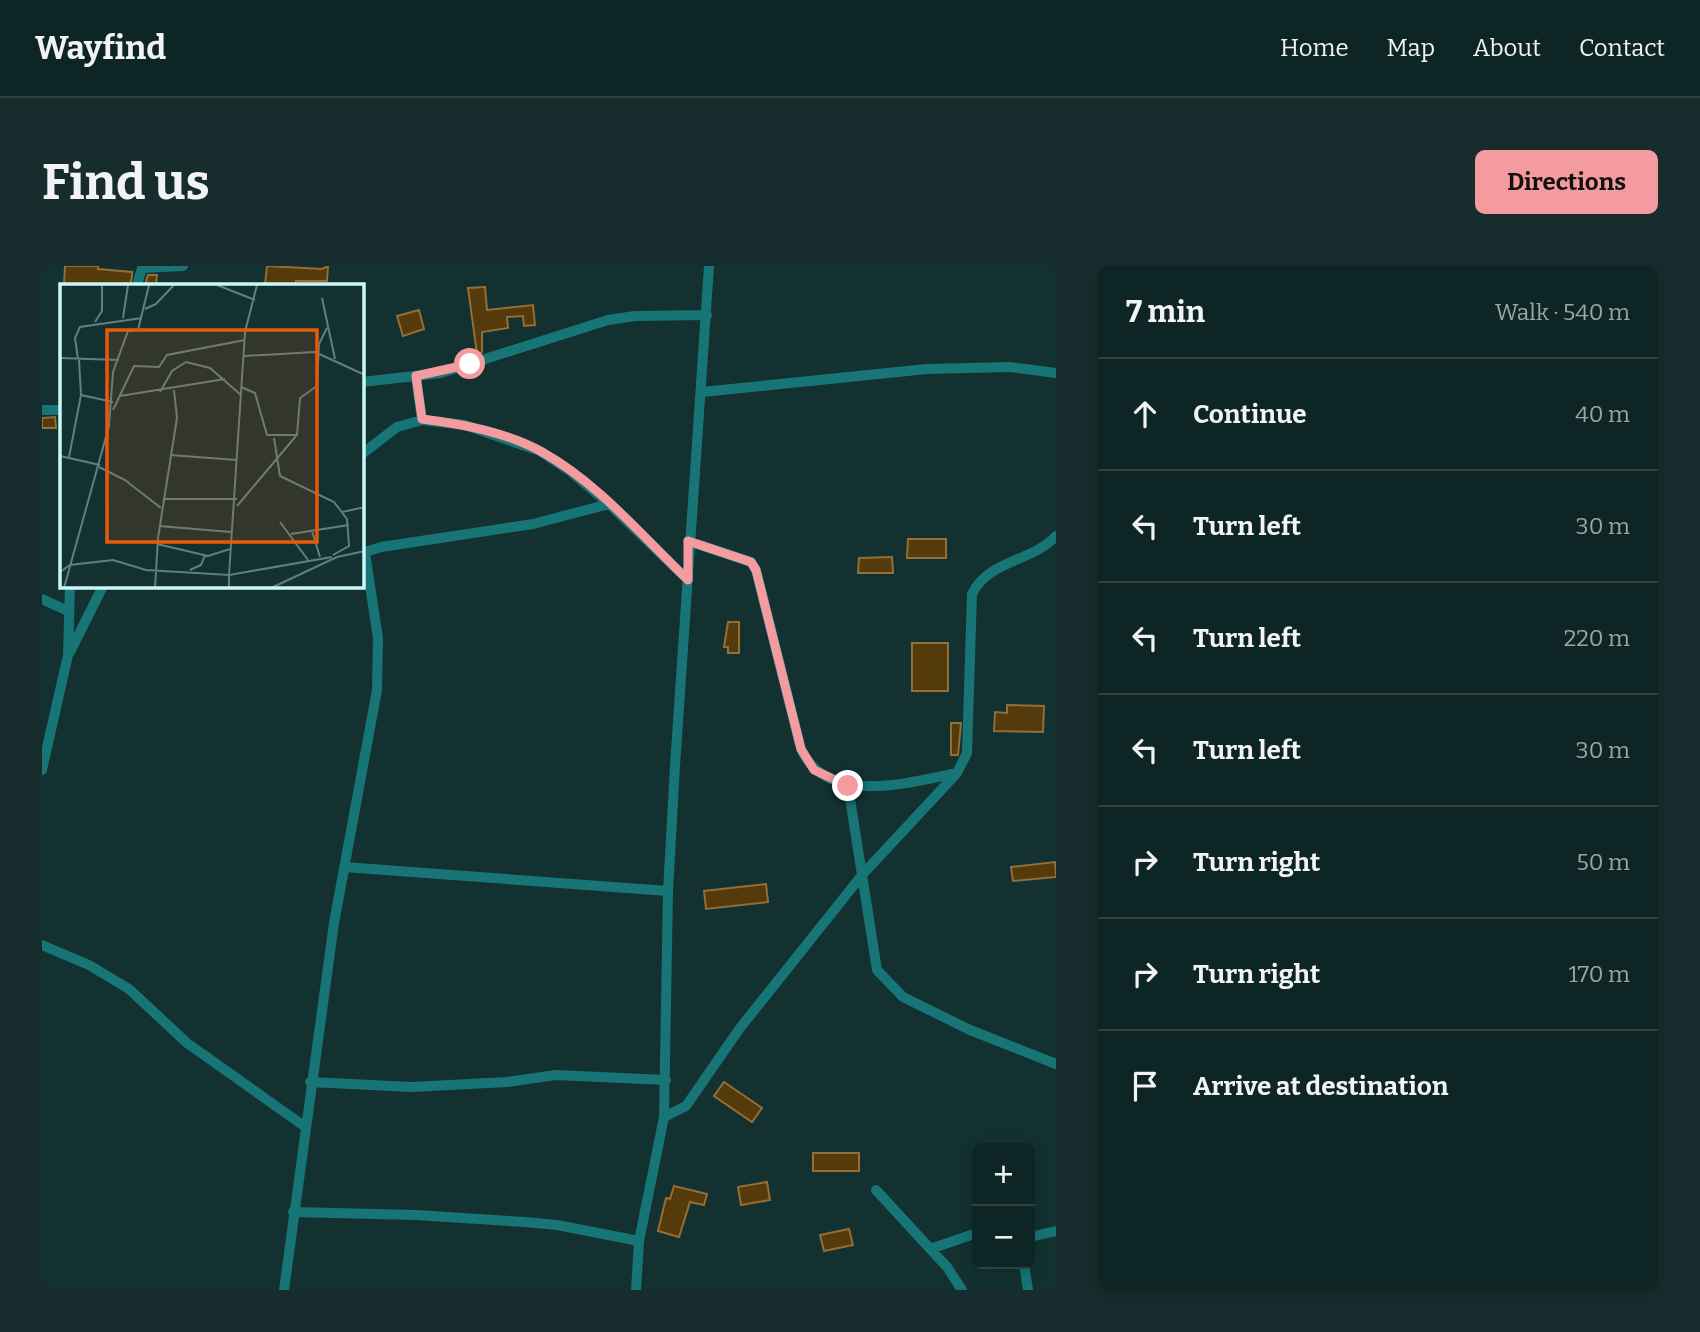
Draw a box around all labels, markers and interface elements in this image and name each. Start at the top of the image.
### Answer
text: Wayfind [35,28,166,68]
text: Home [1280,34,1349,62]
text: Map [1387,34,1435,62]
text: About [1473,34,1541,62]
text: Contact [1579,34,1665,62]
button: Directions [1475,150,1658,214]
text: Find us [42,153,210,212]
inset map [60,284,364,588]
text: 7 min [1126,294,1205,330]
text: Walk · 540 m [1495,298,1630,326]
route start [454,348,485,379]
icon: ahead [1126,395,1164,433]
text: Continue [1193,399,1307,430]
text: 40 m [1575,400,1630,428]
icon: left [1126,507,1164,545]
text: Turn left [1193,511,1301,542]
text: 30 m [1576,512,1630,540]
icon: left [1126,619,1164,657]
text: Turn left [1193,623,1301,654]
text: 220 m [1564,624,1630,652]
icon: left [1126,731,1164,769]
text: Turn left [1193,735,1301,766]
text: 30 m [1576,736,1630,764]
route end [832,770,863,801]
icon: right [1126,843,1164,881]
text: Turn right [1193,847,1320,878]
text: 50 m [1576,848,1630,876]
icon: right [1126,955,1164,993]
text: Turn right [1193,959,1320,990]
text: 170 m [1568,960,1630,988]
icon: arrive [1126,1067,1164,1105]
text: Arrive at destination [1193,1071,1448,1102]
map controls [972,1143,1035,1269]
button: + [972,1143,1035,1206]
button: − [972,1206,1035,1269]

